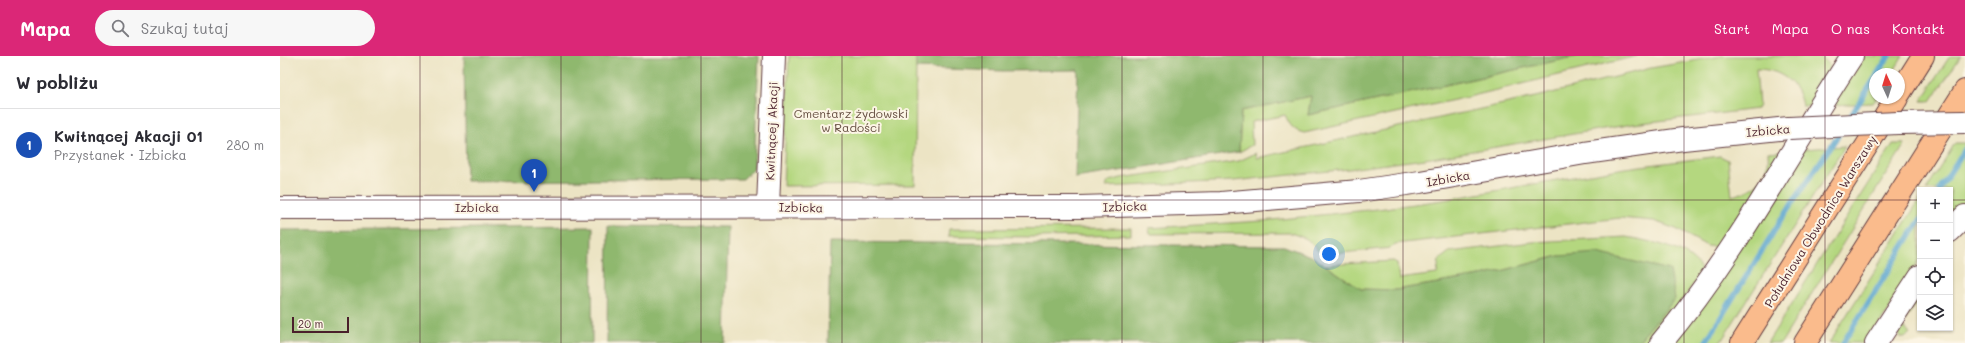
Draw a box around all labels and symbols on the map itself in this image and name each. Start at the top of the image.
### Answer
north arrow [1869,68,1905,104]
street label: Kwitnącej Akacji [761,81,781,181]
park label: Cmentarz żydowski w Radości [794,105,908,135]
street label: Izbicka [1745,120,1791,140]
street label: Południowa Obwodnica Warszawy [1760,132,1880,310]
pin: 1 [521,159,547,192]
street label: Izbicka [1425,166,1471,190]
street label: Izbicka [1103,197,1147,215]
street label: Izbicka [455,199,499,215]
street label: Izbicka [779,199,823,215]
your location [1319,244,1339,264]
scale bar [292,315,349,334]

